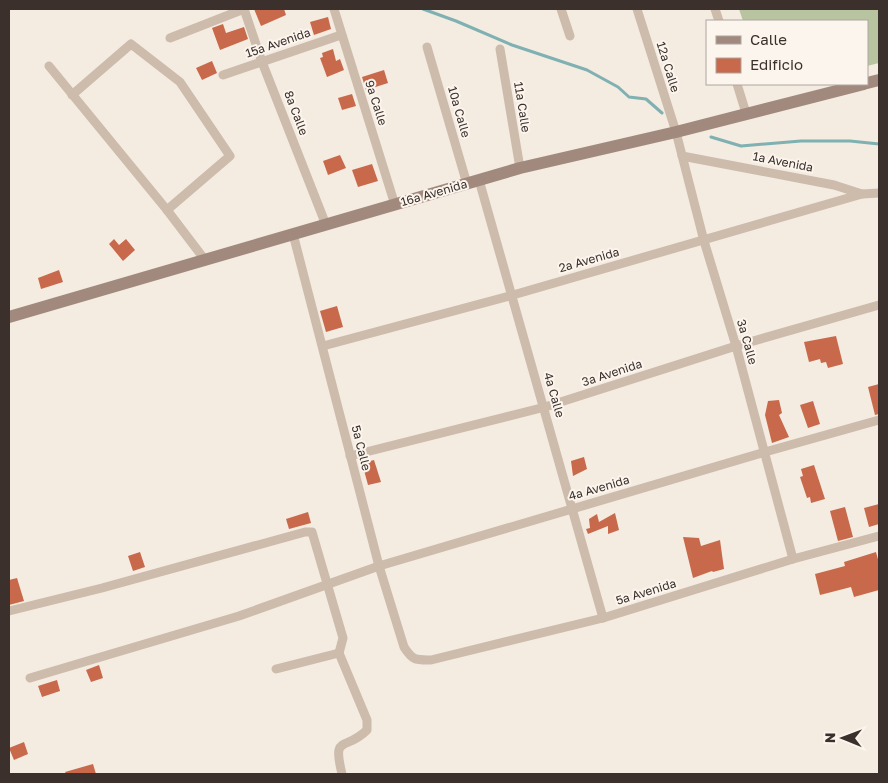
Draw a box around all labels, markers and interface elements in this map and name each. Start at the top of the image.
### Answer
legend [706,20,868,85]
street label: 15a Avenida [243,24,312,61]
text: Calle [750,30,787,48]
street label: 12a Calle [654,40,683,94]
text: Edificio [750,55,803,73]
street label: 9a Calle [362,78,391,127]
street label: 11a Calle [511,81,534,133]
street label: 10a Calle [445,85,474,139]
street label: 8a Calle [281,88,312,137]
street label: 1a Avenida [752,148,815,175]
street label: 16a Avenida [399,176,469,209]
street label: 2a Avenida [557,244,621,275]
street label: 3a Calle [734,318,761,366]
street label: 3a Avenida [580,356,644,389]
street label: 4a Calle [541,370,568,419]
street label: 5a Calle [349,424,374,472]
street label: 4a Avenida [567,472,631,503]
street label: 5a Avenida [614,575,678,608]
north arrow [818,713,868,763]
text: N [821,732,838,743]

